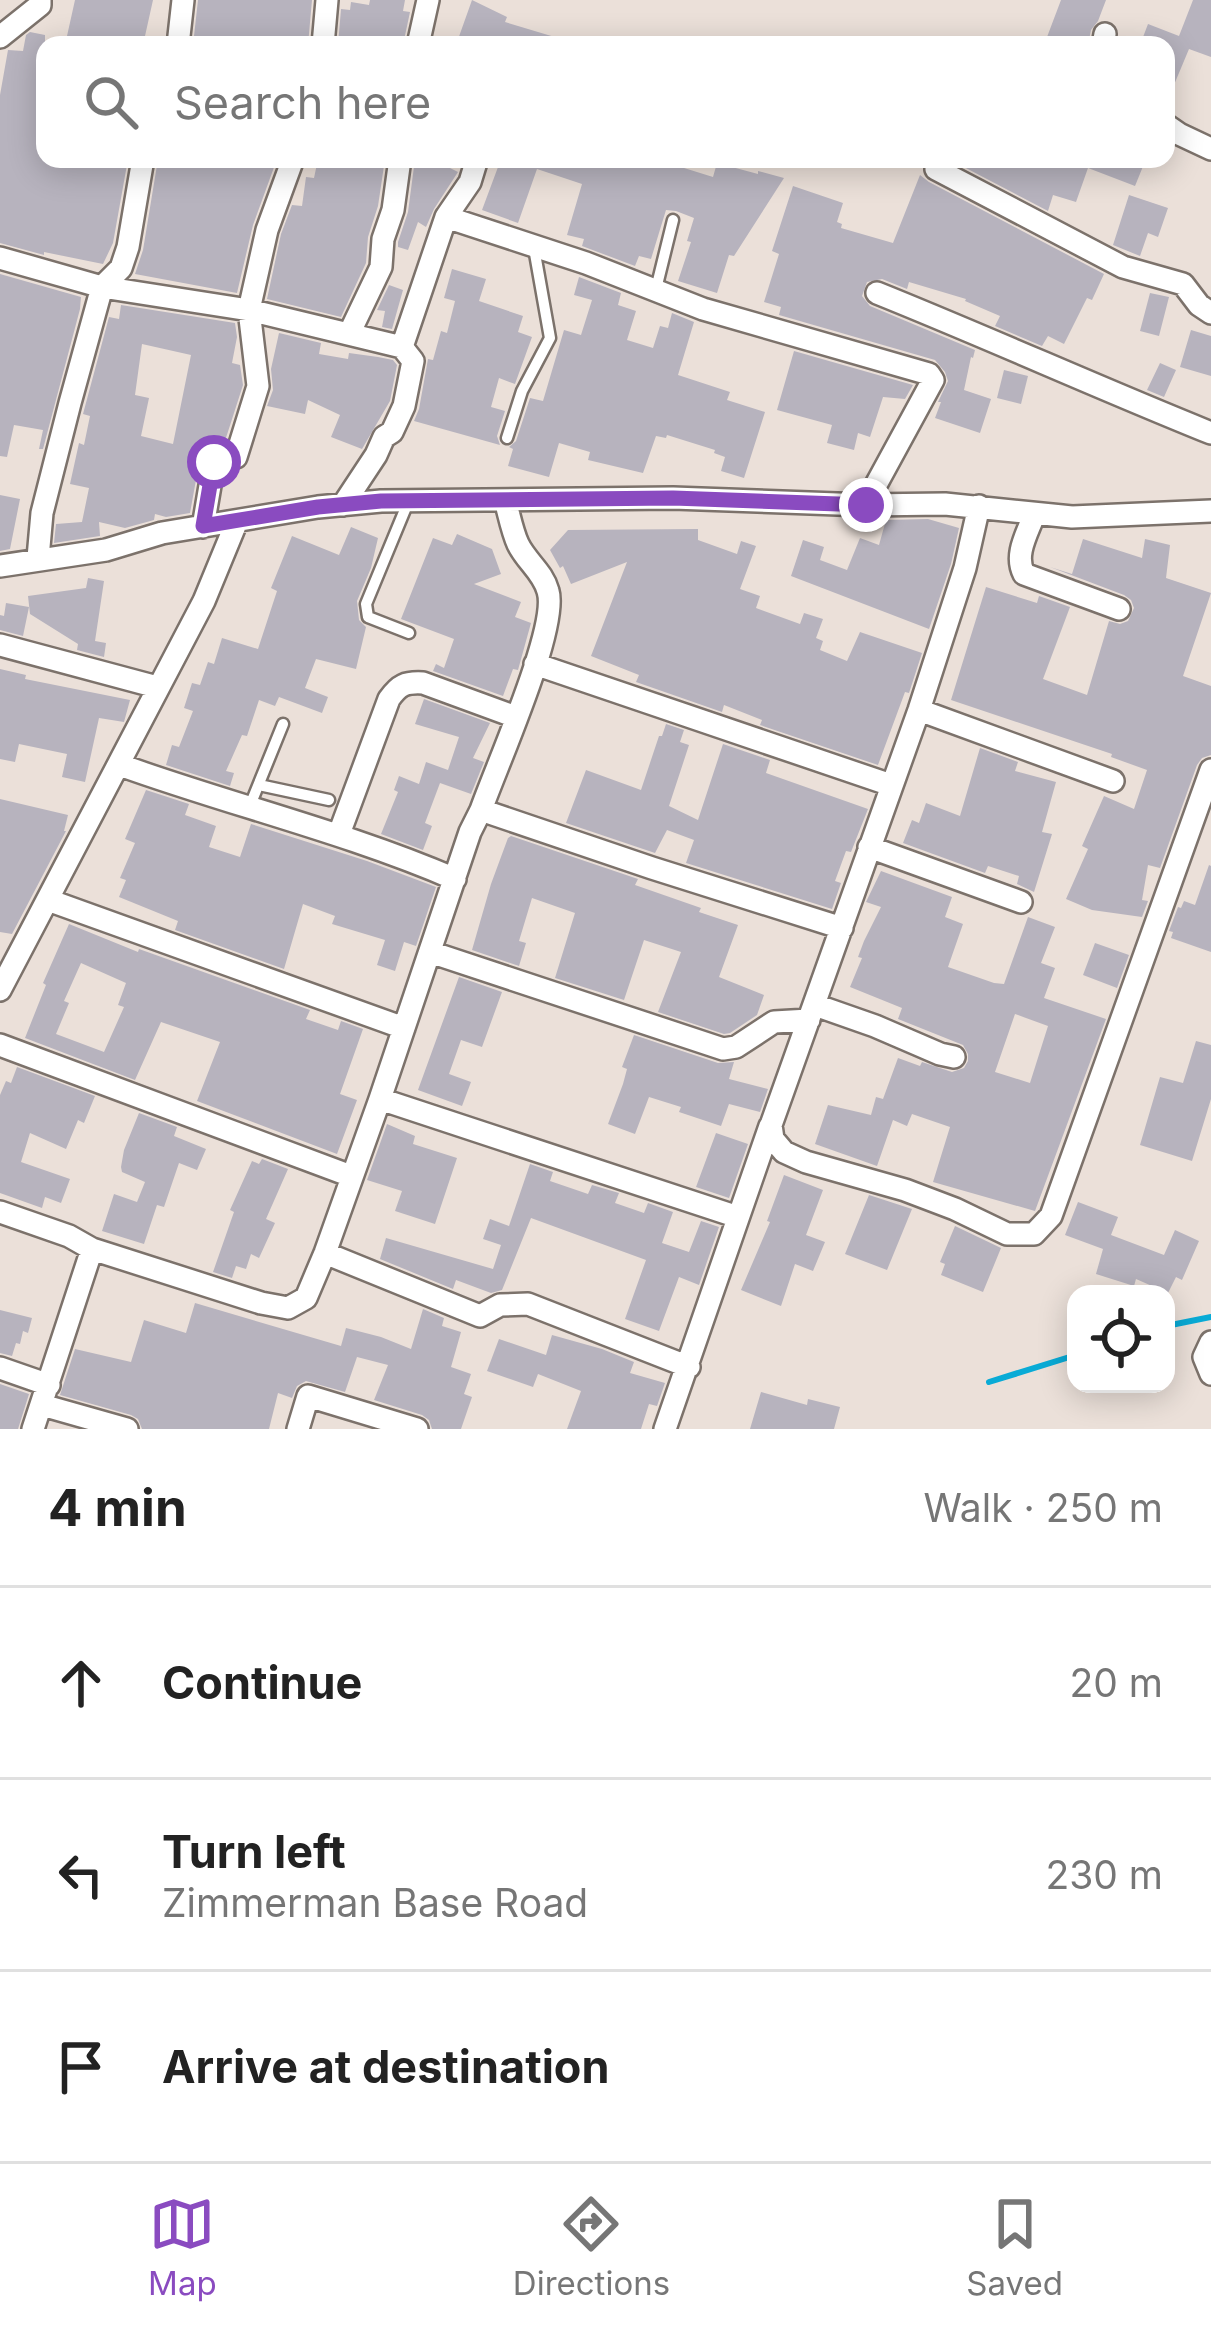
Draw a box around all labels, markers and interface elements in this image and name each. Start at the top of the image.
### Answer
search box [36,36,1175,168]
icon: search [78,69,144,135]
text: Search here [174,75,431,130]
route start [187,435,241,489]
route end [839,478,893,532]
map controls [1067,1285,1175,1393]
button: locate [1067,1285,1175,1393]
text: 4 min [48,1477,187,1538]
text: Walk · 250 m [923,1484,1163,1531]
icon: ahead [48,1650,114,1716]
text: Continue [162,1655,362,1710]
text: 20 m [1069,1659,1163,1706]
text: Turn left [162,1824,346,1879]
icon: left [48,1842,114,1908]
text: 230 m [1045,1851,1163,1898]
text: Zimmerman Base Road [162,1879,588,1926]
icon: arrive [48,2034,114,2100]
text: Arrive at destination [162,2039,609,2094]
tab: Map [148,2191,217,2303]
tab: Directions [513,2191,670,2303]
tab: Saved [966,2191,1063,2303]

